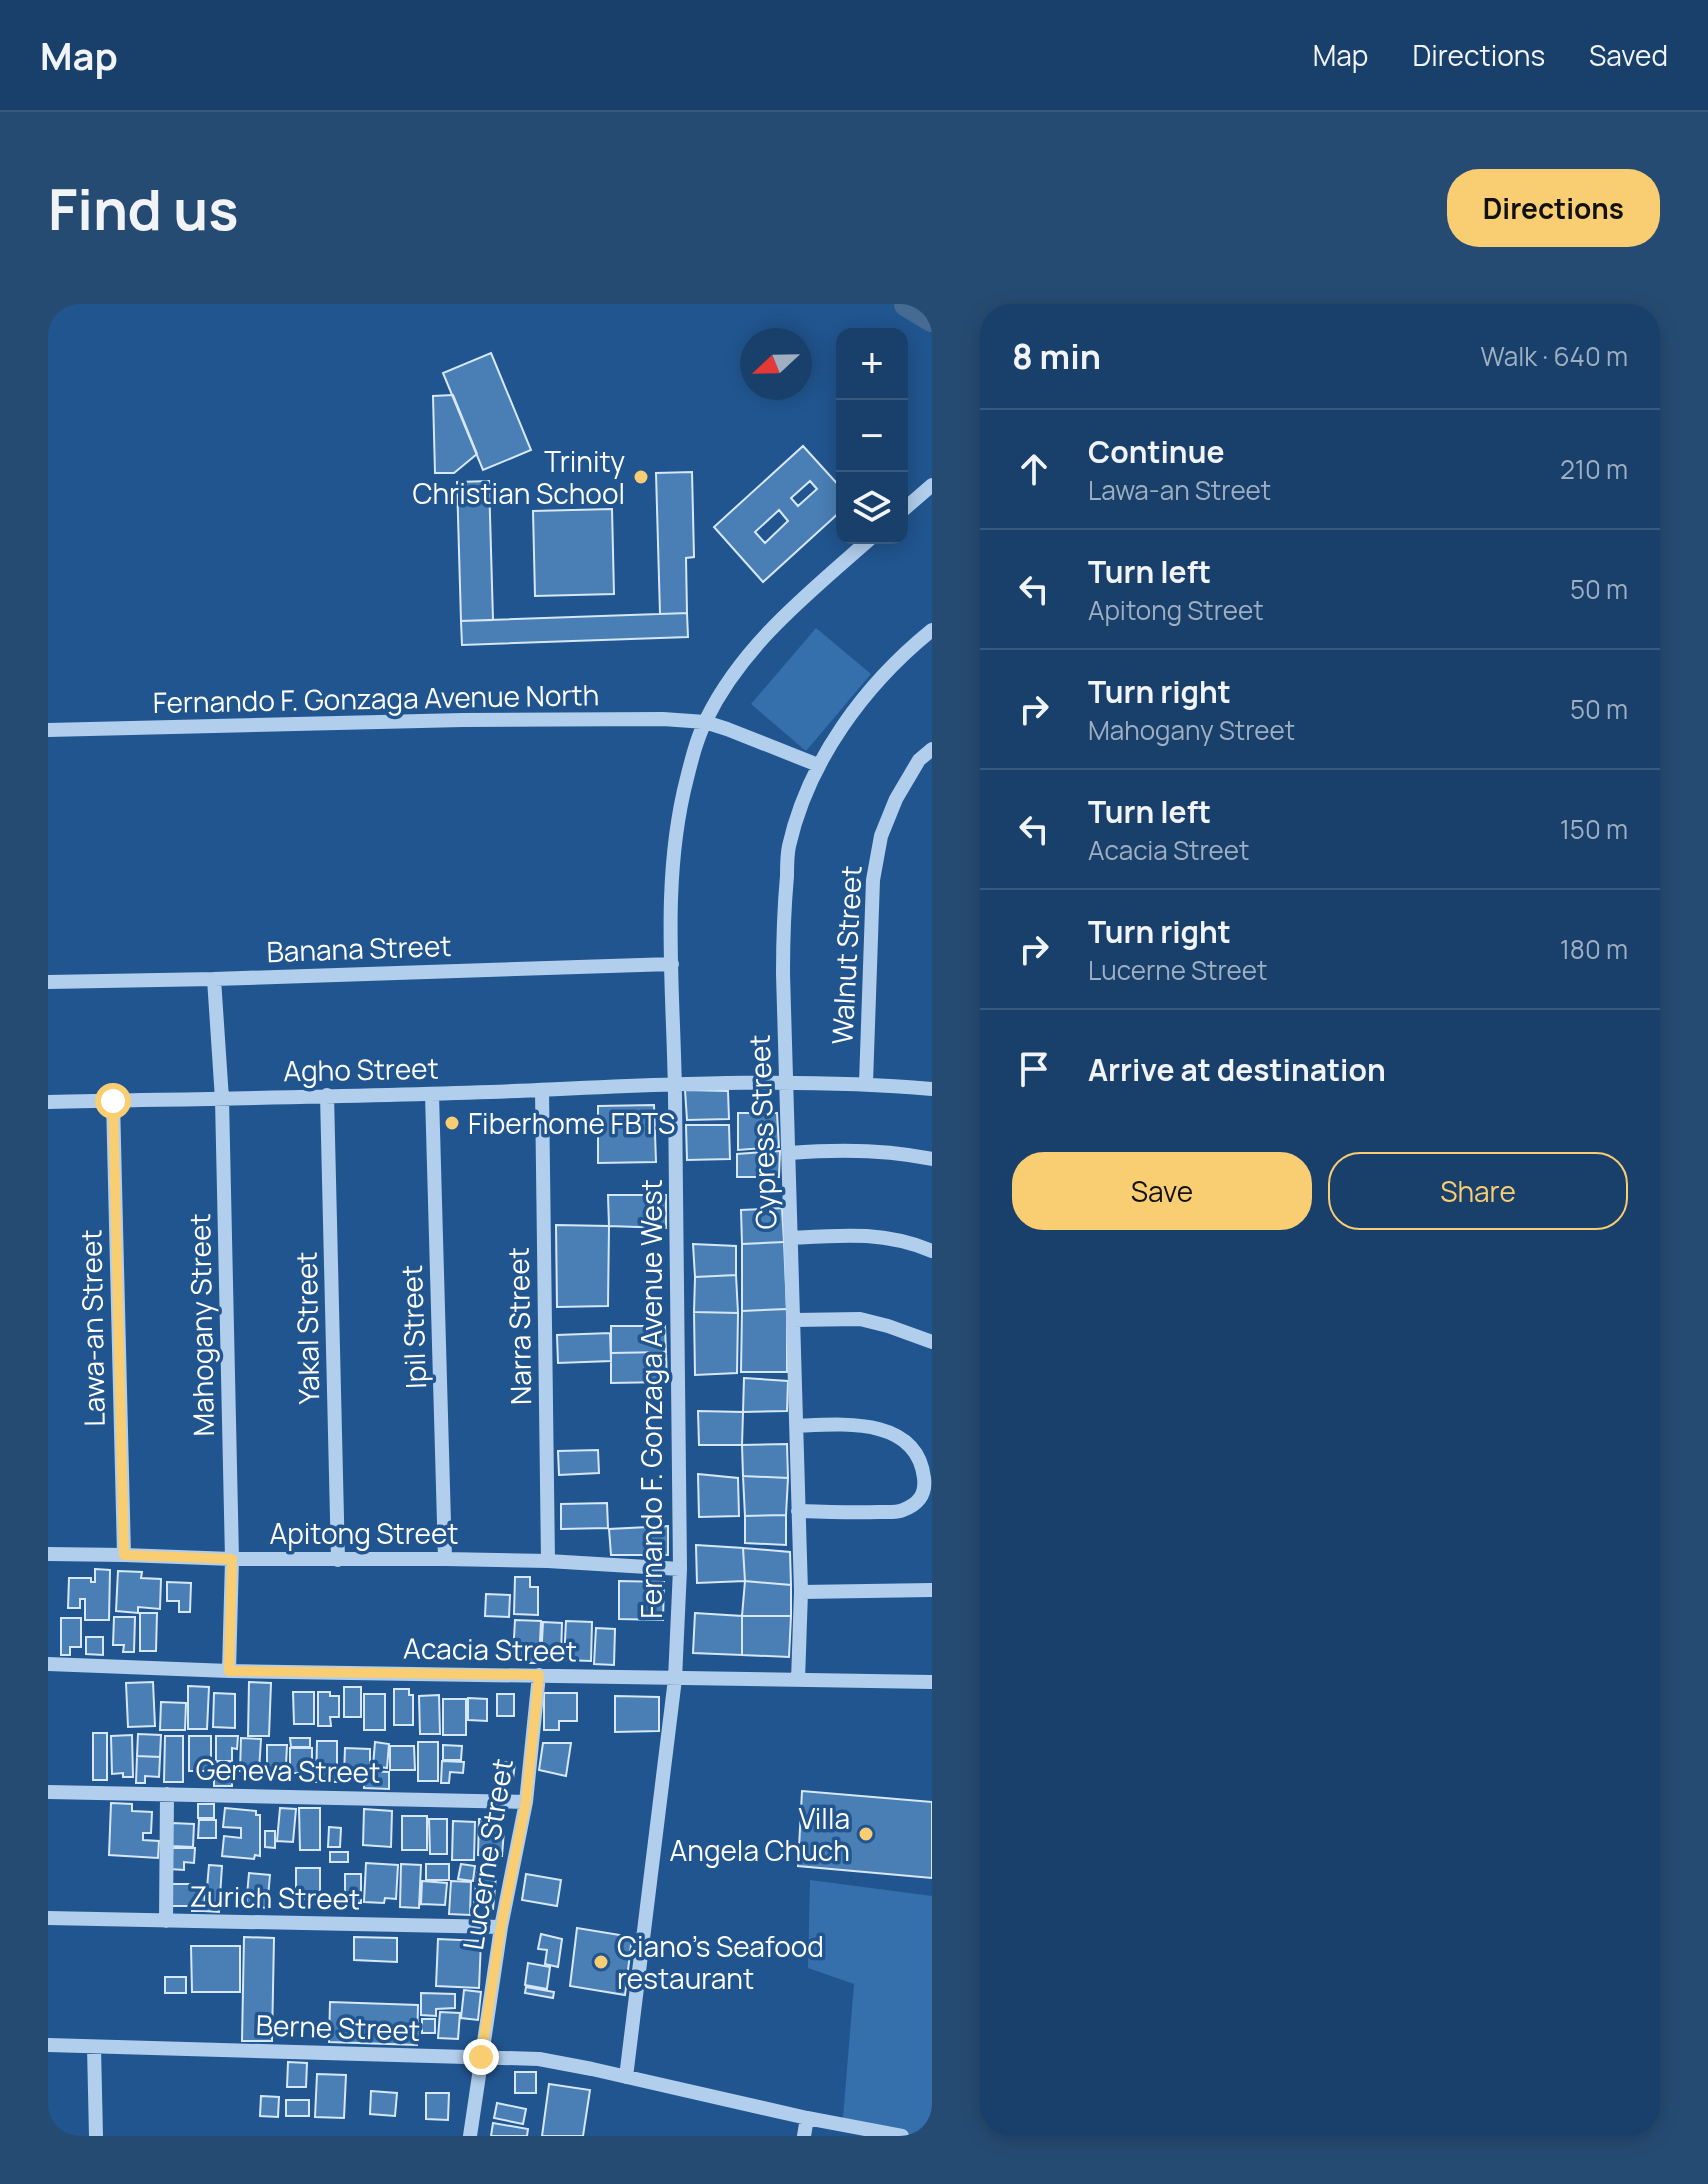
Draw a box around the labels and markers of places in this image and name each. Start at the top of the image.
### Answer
place label: Trinity Christian School [412,442,625,512]
marker: Trinity Christian School [632,468,650,486]
place label: Fiberhome FBTS [468,1104,675,1142]
marker: Fiberhome FBTS [443,1114,461,1132]
place label: Villa Angela Chuch [670,1799,850,1869]
marker: Villa Angela Chuch [857,1825,875,1843]
place label: Ciano's Seafood restaurant [617,1927,824,1997]
marker: Ciano's Seafood restaurant [592,1953,610,1971]

